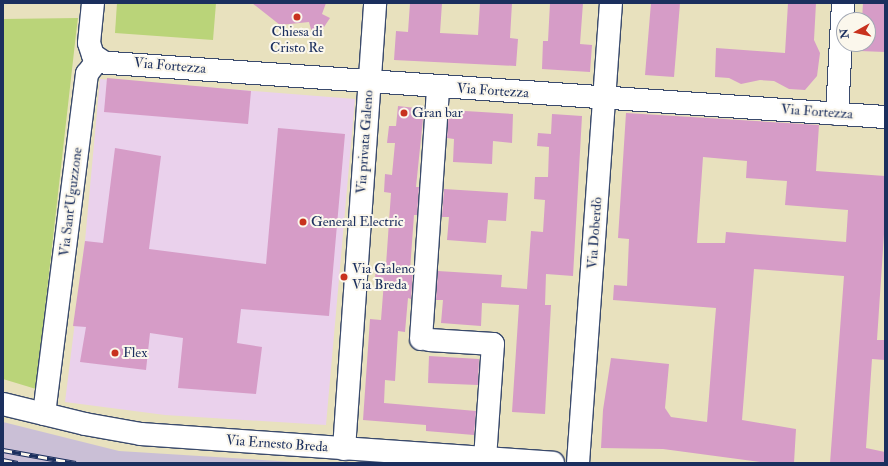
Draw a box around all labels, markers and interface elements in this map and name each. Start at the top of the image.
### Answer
marker: Chiesa di Cristo Re [292,12,302,22]
north arrow [836,12,876,52]
place label: Chiesa di Cristo Re [270,24,324,56]
text: N [837,28,852,39]
street label: Via Fortezza [133,54,207,78]
street label: Via Fortezza [456,80,530,102]
street label: Via privata Galeno [353,90,377,194]
street label: Via Fortezza [780,101,854,123]
place label: Gran bar [412,105,463,121]
marker: Gran bar [399,108,409,118]
street label: Via Sant'Uguzzone [56,146,86,258]
street label: Via Doberdò [584,197,606,269]
place label: General Electric [311,214,403,230]
marker: General Electric [298,217,308,227]
place label: Via Galeno Via Breda [352,261,415,294]
marker: Via Galeno Via Breda [339,272,349,282]
place label: Flex [123,345,147,361]
marker: Flex [110,348,120,358]
street label: Via Ernesto Breda [225,432,329,456]

